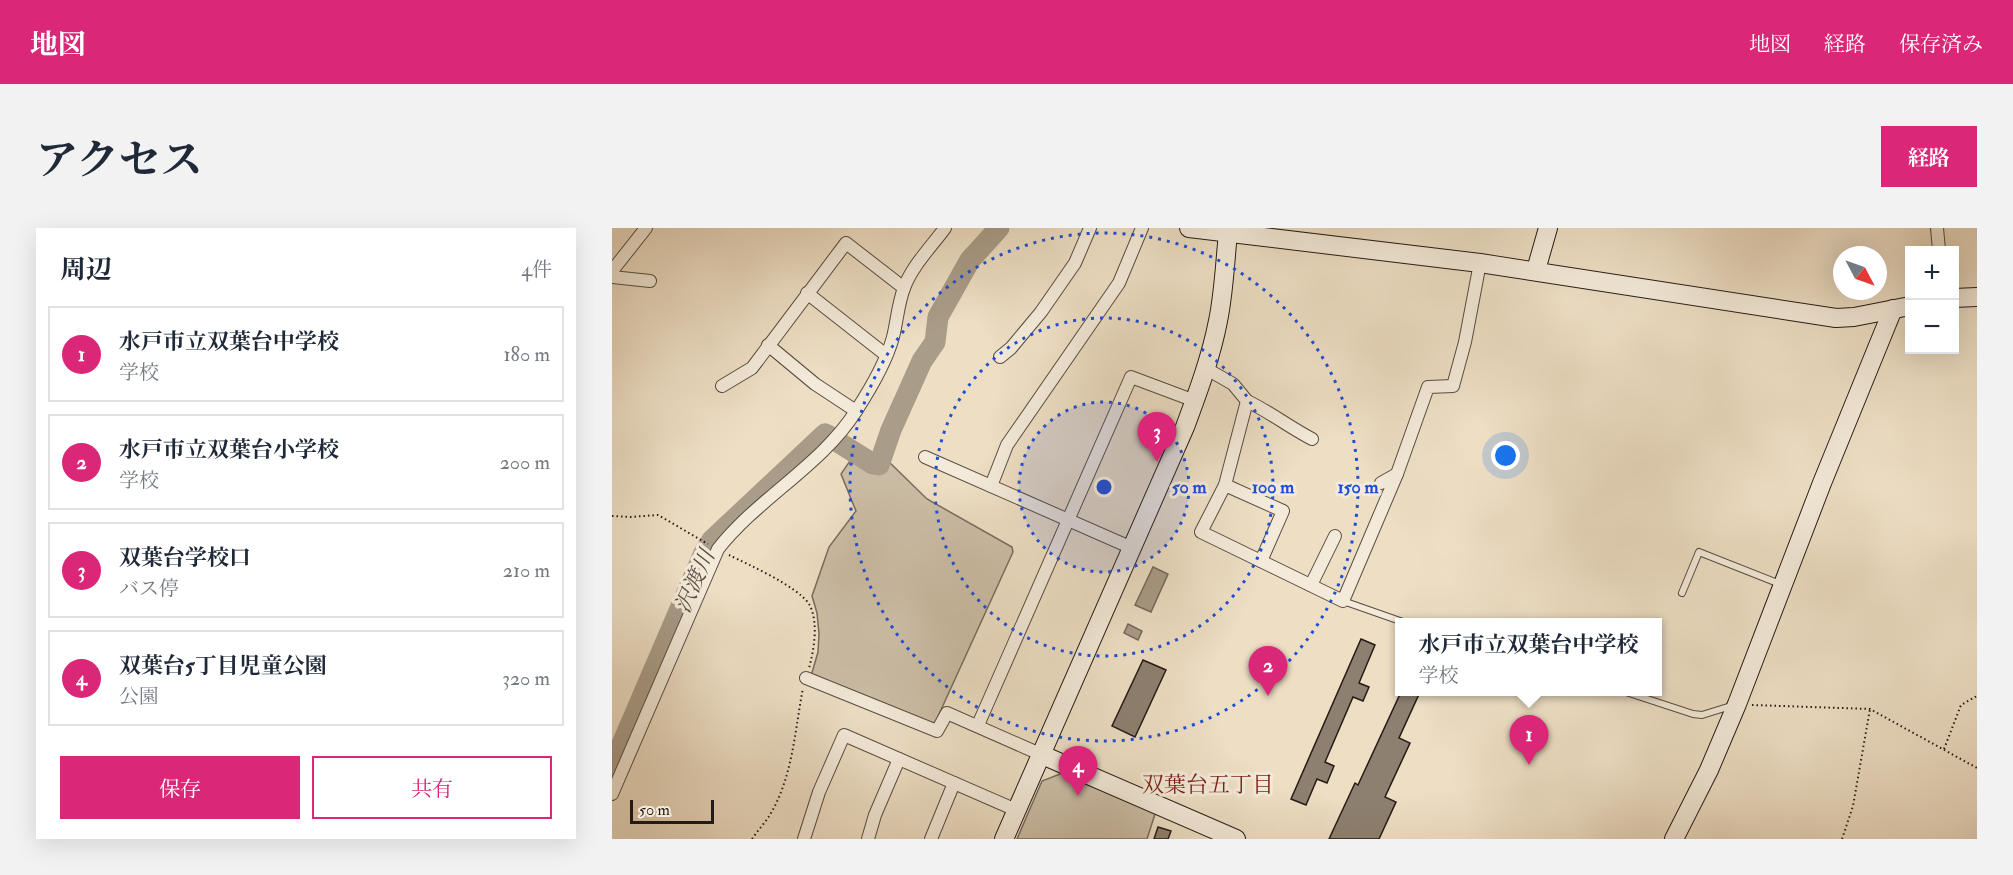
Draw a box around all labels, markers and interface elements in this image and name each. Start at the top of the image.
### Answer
text: 地図 [30,28,86,63]
text: 地図 [1749,31,1791,58]
text: 経路 [1824,31,1866,58]
text: 保存済み [1899,31,1983,58]
button: 経路 [1881,126,1977,187]
text: アクセス [36,135,203,187]
north arrow [1833,246,1887,300]
map controls [1905,246,1959,354]
button: + [1905,246,1959,300]
text: 周辺 [60,254,112,286]
text: 4件 [521,257,552,282]
button: − [1905,300,1959,354]
text: 水戸市立双葉台中学校 [119,328,339,356]
text: 1 [78,342,85,367]
text: 180 m [503,342,550,367]
text: 学校 [119,360,159,385]
pin: 3 [1138,412,1176,462]
text: 水戸市立双葉台小学校 [119,436,339,464]
your location [1491,441,1520,470]
text: 2 [76,450,87,475]
text: 200 m [500,450,550,475]
text: 学校 [119,468,159,493]
text: 50 m [1172,476,1207,499]
text: 100 m [1252,476,1295,499]
text: 150 m [1337,476,1380,499]
centre of rings [1094,477,1114,497]
text: 双葉台学校口 [119,544,251,572]
water label: 沢渡川 [669,544,722,617]
text: 3 [78,558,85,583]
text: 210 m [503,558,550,583]
text: バス停 [119,576,179,601]
popup [1395,618,1662,696]
text: 水戸市立双葉台中学校 [1418,631,1639,659]
pin: 2 [1248,646,1288,696]
text: 双葉台5丁目児童公園 [119,652,327,680]
text: 学校 [1418,663,1458,688]
text: 4 [76,666,87,691]
text: 320 m [502,666,550,691]
text: 公園 [119,684,159,709]
pin: 1 [1510,716,1548,765]
pin: 4 [1058,746,1098,796]
button: 保存 [60,756,300,819]
button: 共有 [312,756,552,819]
district label: 双葉台五丁目 [1142,771,1274,799]
scale bar [630,797,714,824]
text: 50 m [639,800,670,820]

